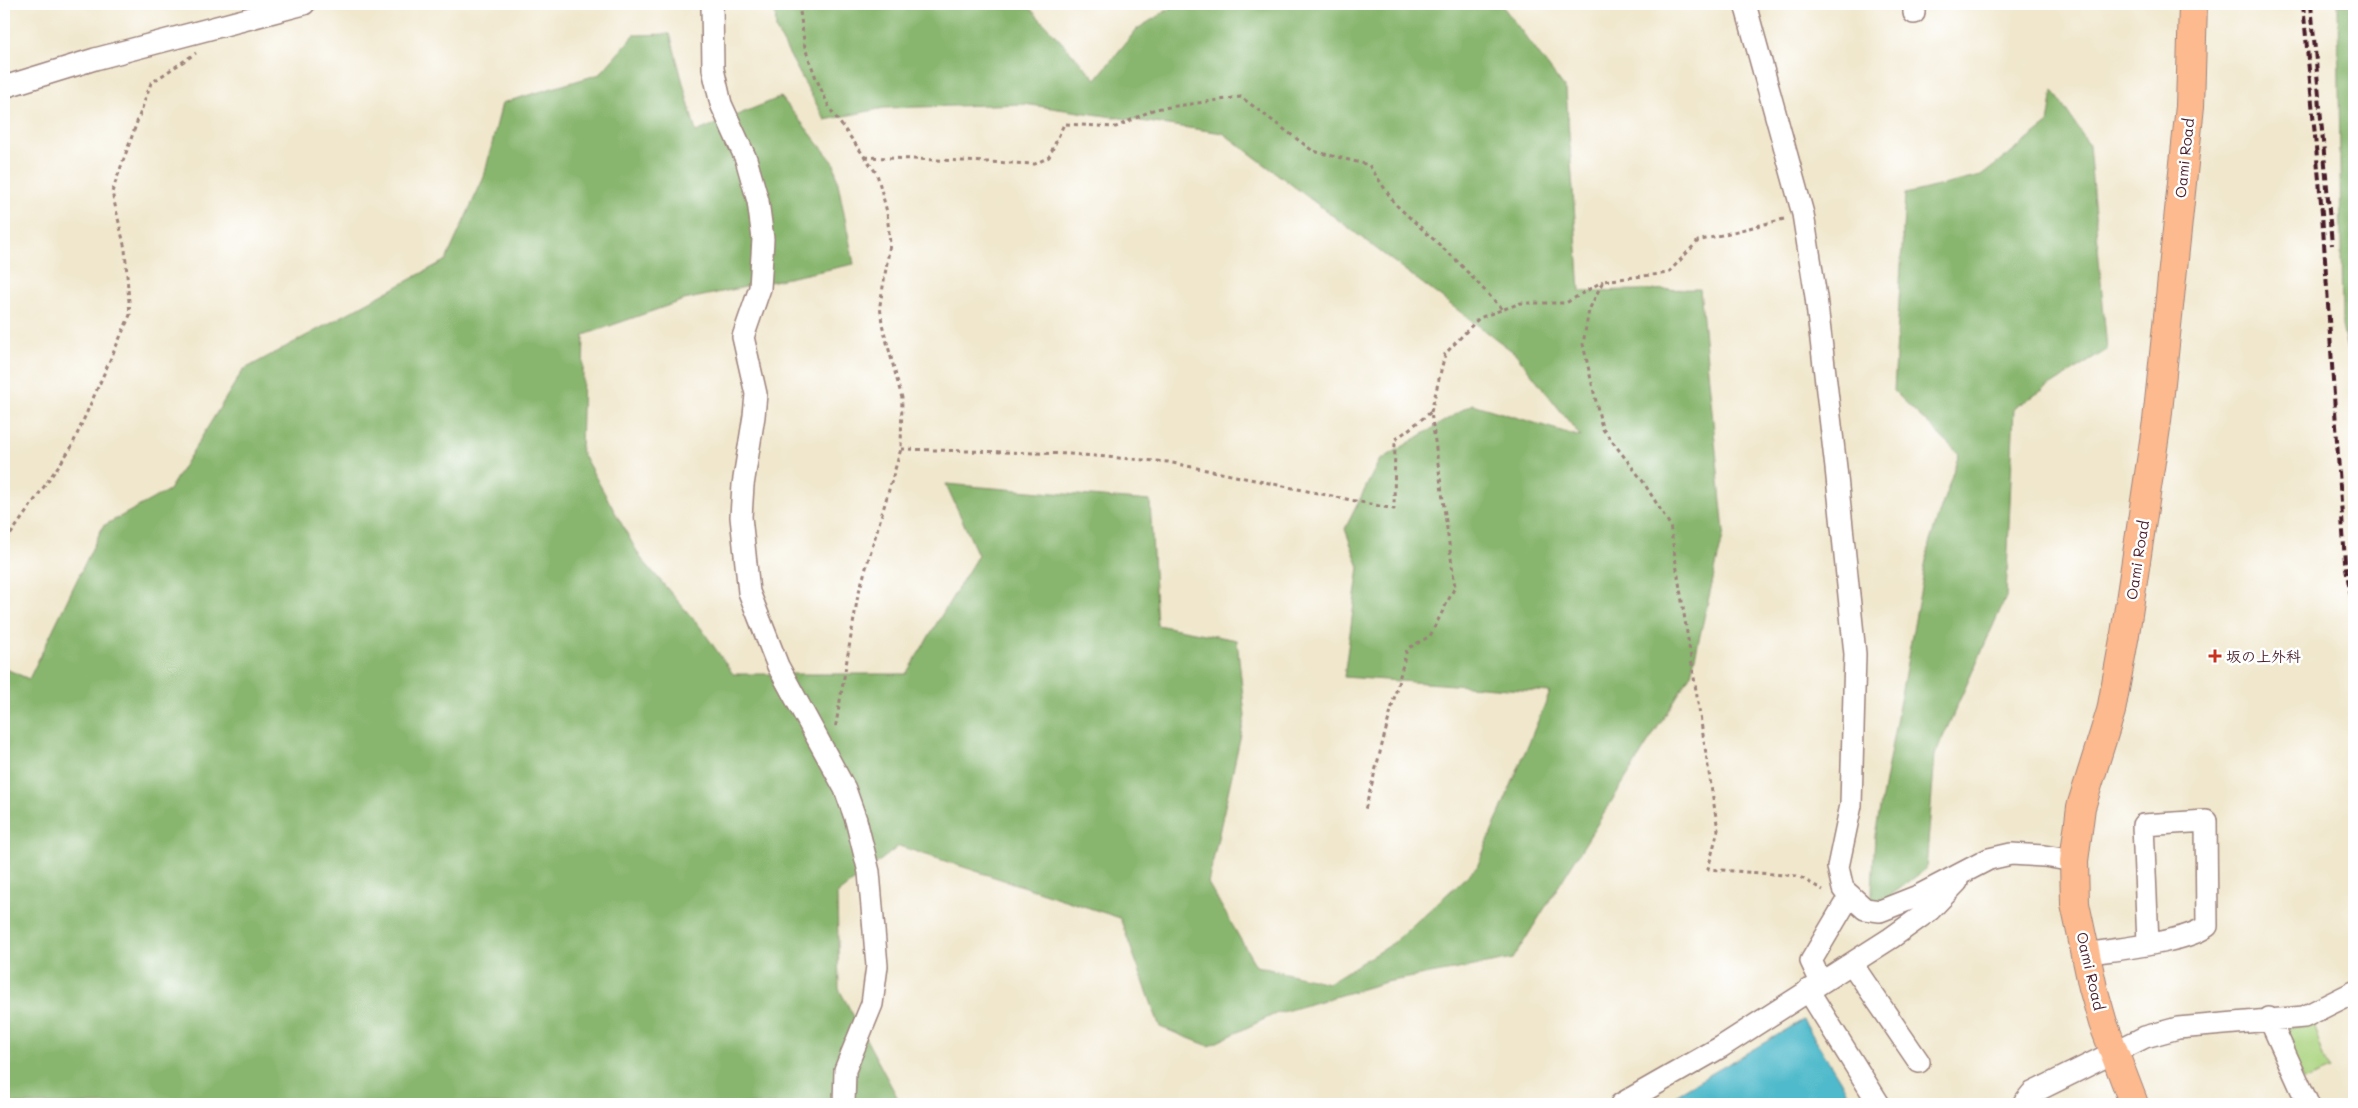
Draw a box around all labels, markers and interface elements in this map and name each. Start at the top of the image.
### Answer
street label: Oami Road [2170,117,2198,199]
street label: Oami Road [2121,519,2153,601]
place label: 坂の上外科 [2226,646,2301,666]
marker: 坂の上外科 [2208,649,2222,663]
street label: Oami Road [2072,930,2110,1012]

